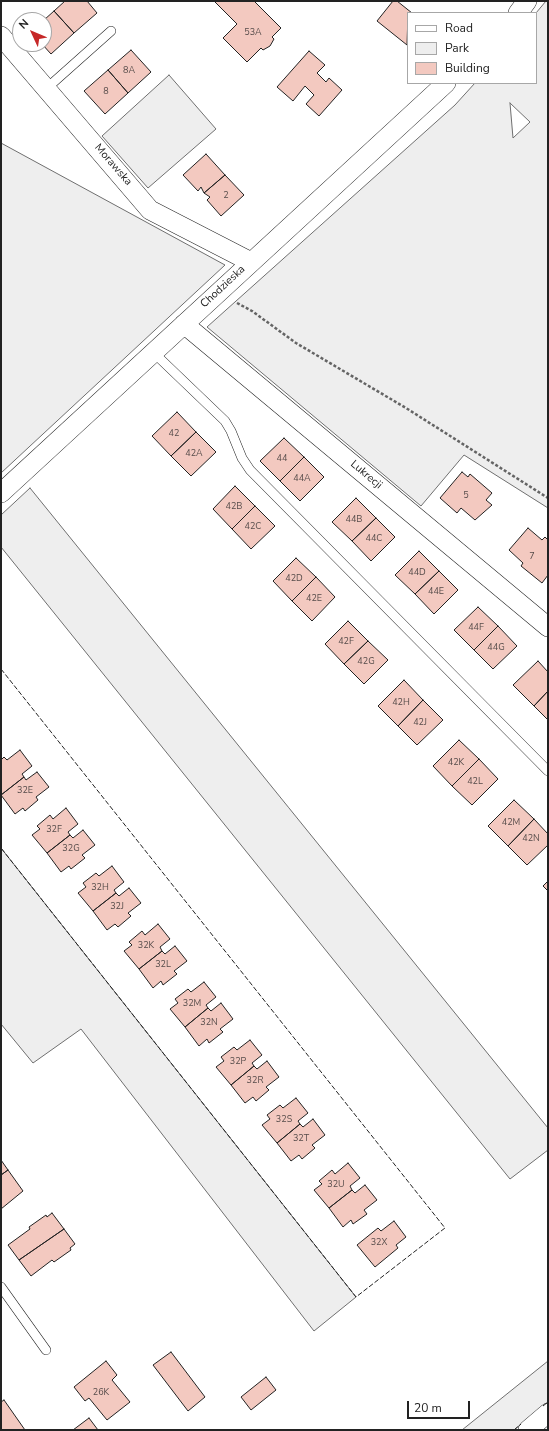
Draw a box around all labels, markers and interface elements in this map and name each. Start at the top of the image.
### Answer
north arrow [12,12,52,52]
legend [407,12,537,84]
text: N [15,16,32,32]
text: Road [445,20,473,36]
house number: 53A [244,28,262,38]
text: Park [445,40,469,56]
text: Building [445,60,490,76]
house number: 8A [123,66,135,76]
house number: 8 [103,87,109,97]
street label: Morawska [91,141,135,189]
house number: 2 [223,191,229,201]
street label: Chodzieska [198,263,248,311]
house number: 42 [169,429,179,439]
house number: 42A [185,449,203,459]
house number: 44 [277,454,287,464]
street label: Lukrecji [347,458,385,492]
house number: 44A [293,474,311,484]
house number: 5 [463,491,469,501]
house number: 42B [226,502,242,512]
house number: 44B [346,515,362,525]
house number: 42C [245,522,261,532]
house number: 44C [366,534,382,544]
house number: 7 [529,552,535,562]
house number: 44D [408,568,426,578]
house number: 42D [285,574,303,584]
house number: 44E [428,587,444,597]
house number: 42E [306,594,322,604]
house number: 44F [468,623,484,633]
house number: 42F [338,637,354,647]
house number: 44G [487,643,505,653]
house number: 42G [357,657,375,667]
house number: 42H [392,698,410,708]
house number: 42J [413,718,427,728]
house number: 42K [448,758,464,768]
house number: 42L [467,777,483,787]
house number: 32E [17,786,33,796]
house number: 42M [502,818,520,828]
house number: 32F [46,825,62,835]
house number: 42N [522,834,540,844]
house number: 32G [62,844,80,854]
house number: 32H [91,883,109,893]
house number: 32J [110,902,124,912]
house number: 32K [138,941,154,951]
house number: 32L [155,960,171,970]
house number: 32M [183,999,201,1009]
house number: 32N [200,1018,218,1028]
house number: 32P [230,1057,246,1067]
house number: 32R [247,1076,263,1086]
house number: 32S [276,1115,292,1125]
house number: 32T [293,1134,309,1144]
house number: 32U [327,1180,345,1190]
house number: 32X [371,1238,387,1248]
house number: 26K [93,1388,109,1398]
scale bar [409,1393,472,1419]
text: 20 m [414,1400,442,1416]

